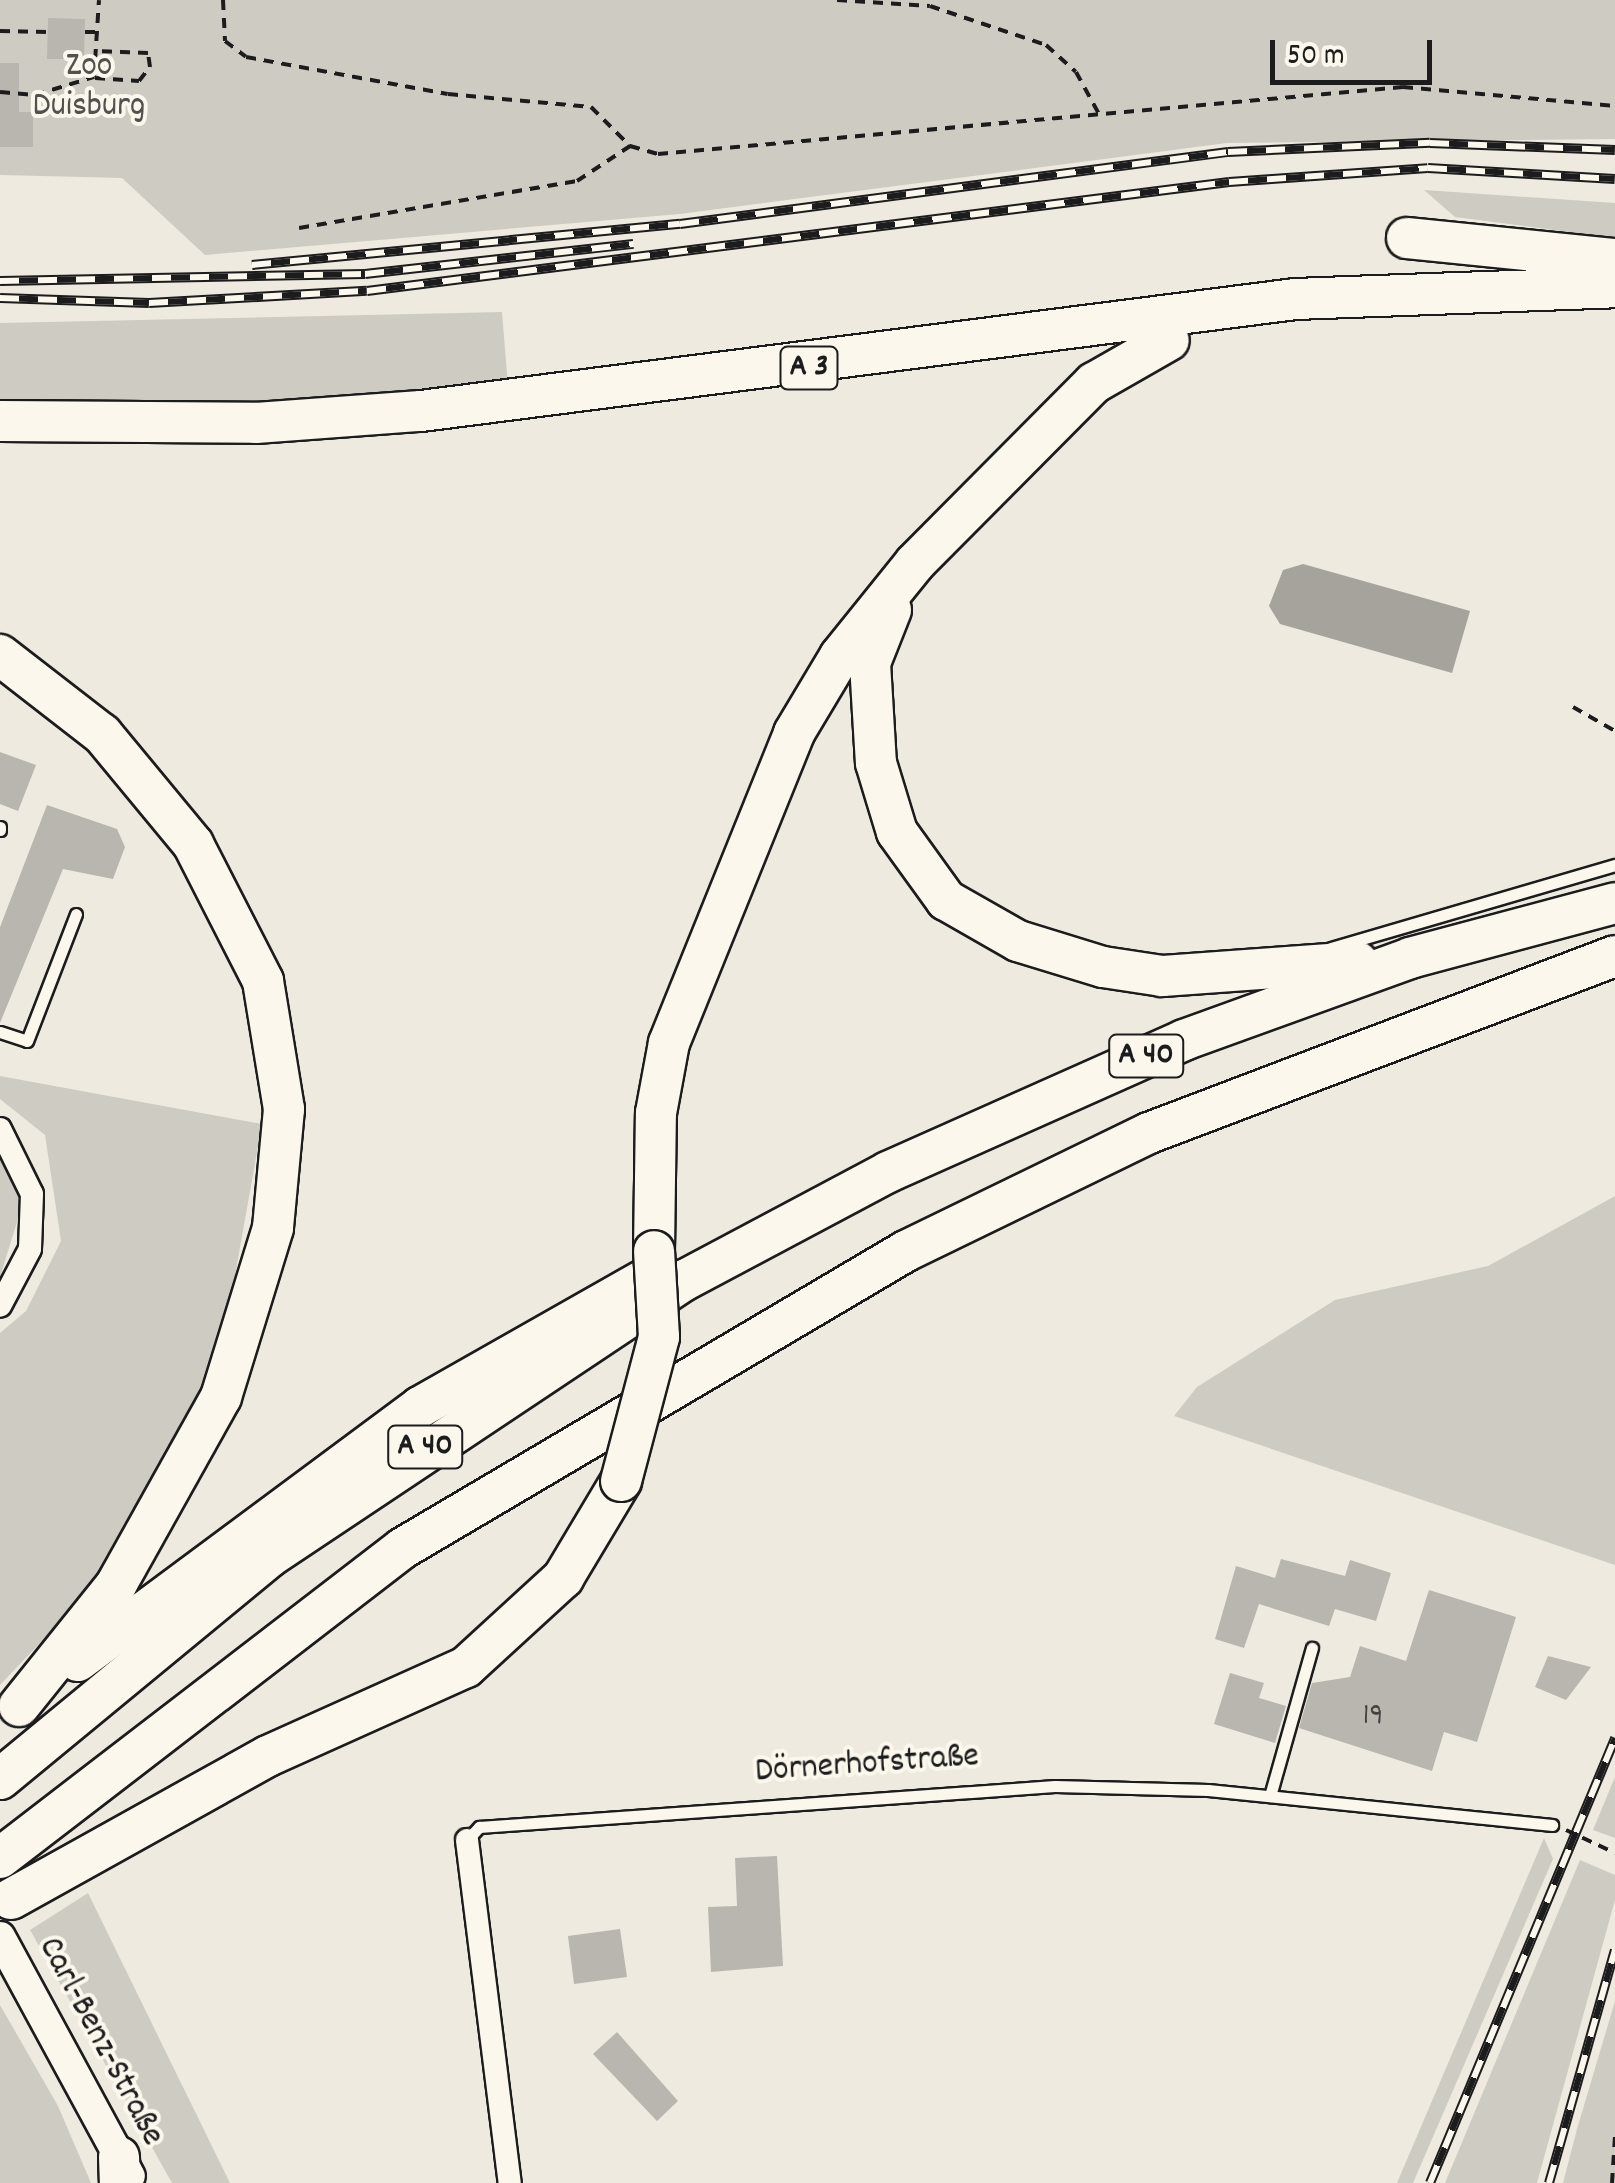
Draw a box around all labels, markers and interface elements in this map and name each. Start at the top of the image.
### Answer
scale bar [1275,20,1438,82]
text: 50 m [1287,36,1345,79]
park label: Zoo Duisburg [33,46,145,128]
road number: A 3 [779,341,839,395]
road number: A 40 [1106,1029,1186,1083]
road number: A 40 [385,1420,465,1474]
house number: 19 [1363,1700,1383,1736]
street label: Dörnerhofstraße [754,1736,980,1794]
street label: Carl-Benz-Straße [27,1931,173,2153]

